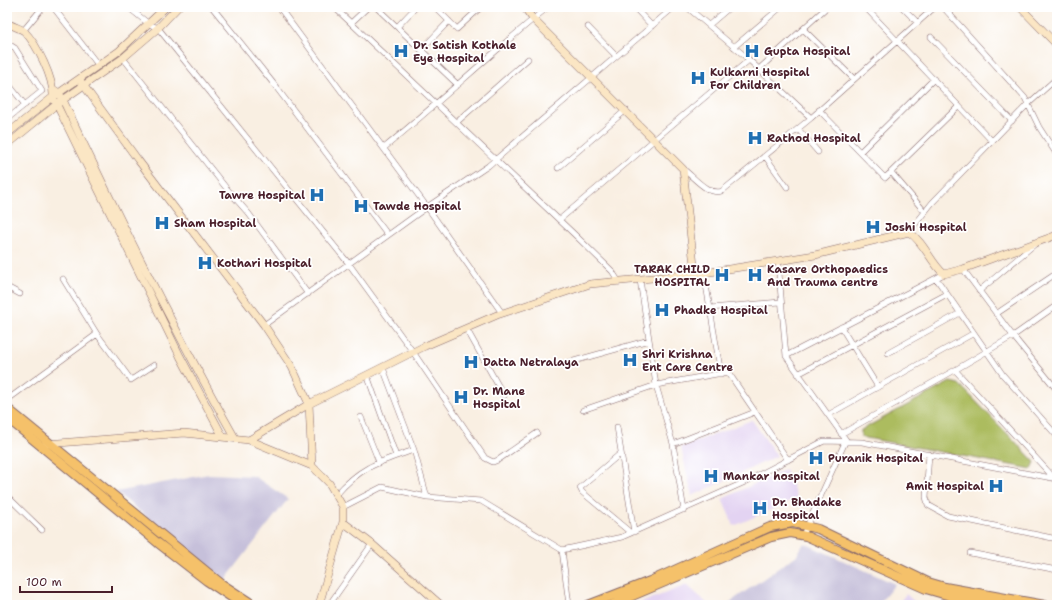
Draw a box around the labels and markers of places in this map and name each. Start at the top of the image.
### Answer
place label: Dr. Satish Kothale Eye Hospital [413,38,517,66]
hospital icon: Dr. Satish Kothale Eye Hospital [392,42,410,60]
hospital icon: Gupta Hospital [743,42,761,60]
place label: Gupta Hospital [764,44,851,59]
place label: Kulkarni Hospital For Children [710,65,810,93]
hospital icon: Kulkarni Hospital For Children [689,69,707,87]
hospital icon: Rathod Hospital [746,129,764,147]
place label: Rathod Hospital [767,131,861,146]
hospital icon: Tawre Hospital [308,186,326,204]
place label: Tawre Hospital [219,188,305,203]
hospital icon: Tawde Hospital [352,197,370,215]
place label: Tawde Hospital [373,199,461,214]
hospital icon: Sham Hospital [153,214,171,232]
place label: Sham Hospital [174,216,256,231]
hospital icon: Joshi Hospital [864,218,882,236]
place label: Joshi Hospital [885,220,967,235]
hospital icon: Kothari Hospital [196,254,214,272]
place label: Kothari Hospital [217,256,312,271]
place label: TARAK CHILD HOSPITAL [634,262,710,290]
place label: Kasare Orthopaedics And Trauma centre [767,262,888,290]
hospital icon: TARAK CHILD HOSPITAL [713,266,731,284]
hospital icon: Kasare Orthopaedics And Trauma centre [746,266,764,284]
hospital icon: Phadke Hospital [653,301,671,319]
place label: Phadke Hospital [674,303,768,318]
place label: Shri Krishna Ent Care Centre [642,347,734,375]
hospital icon: Shri Krishna Ent Care Centre [621,351,639,369]
hospital icon: Datta Netralaya [462,353,480,371]
place label: Datta Netralaya [483,355,579,370]
place label: Dr. Mane Hospital [473,384,525,412]
hospital icon: Dr. Mane Hospital [452,388,470,406]
hospital icon: Puranik Hospital [807,449,825,467]
place label: Puranik Hospital [828,451,924,466]
hospital icon: Mankar hospital [702,467,720,485]
place label: Mankar hospital [723,469,820,484]
hospital icon: Amit Hospital [987,477,1005,495]
place label: Amit Hospital [906,479,984,494]
place label: Dr. Bhadake Hospital [772,495,842,523]
hospital icon: Dr. Bhadake Hospital [751,499,769,517]

